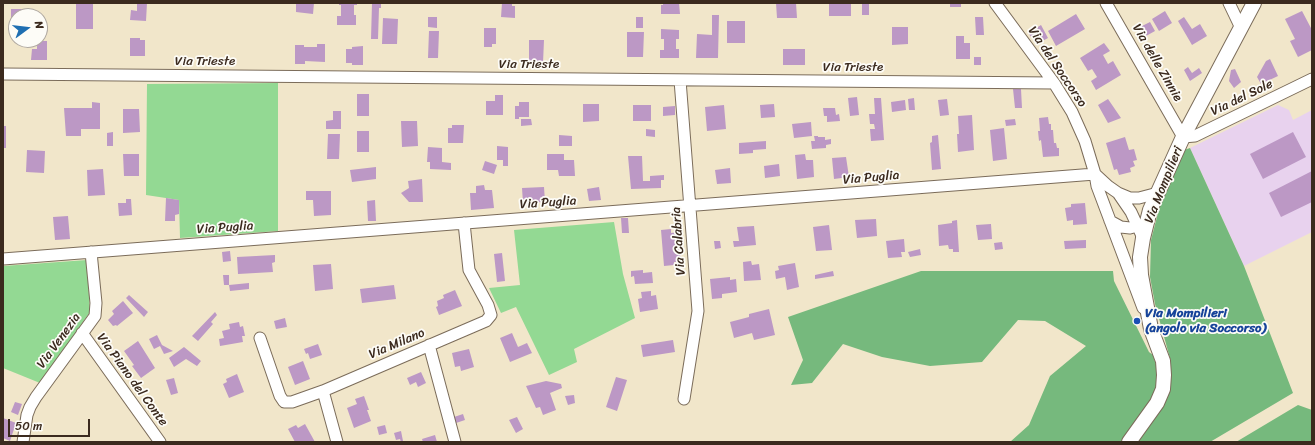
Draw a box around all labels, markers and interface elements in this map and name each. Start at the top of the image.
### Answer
north arrow [8,8,48,48]
text: N [29,19,49,31]
street label: Via delle Zinnie [1129,22,1185,104]
street label: Via del Soccorso [1024,24,1090,110]
street label: Via Trieste [175,54,235,70]
street label: Via Trieste [499,57,559,73]
street label: Via Trieste [823,60,883,76]
street label: Via del Sole [1208,76,1276,120]
street label: Via Mompilieri [1141,144,1187,226]
street label: Via Puglia [842,168,900,188]
street label: Via Puglia [519,193,577,213]
street label: Via Calabria [669,206,689,276]
street label: Via Puglia [196,218,254,238]
place label: Via Mompilieri (angolo via Soccorso) [1145,306,1266,337]
street label: Via Venezia [34,310,84,372]
marker: Via Mompilieri (angolo via Soccorso) [1132,316,1142,326]
street label: Via Milano [367,325,427,363]
street label: Via Piano del Conte [93,331,171,429]
scale bar [10,411,92,437]
text: 50 m [15,415,42,437]

